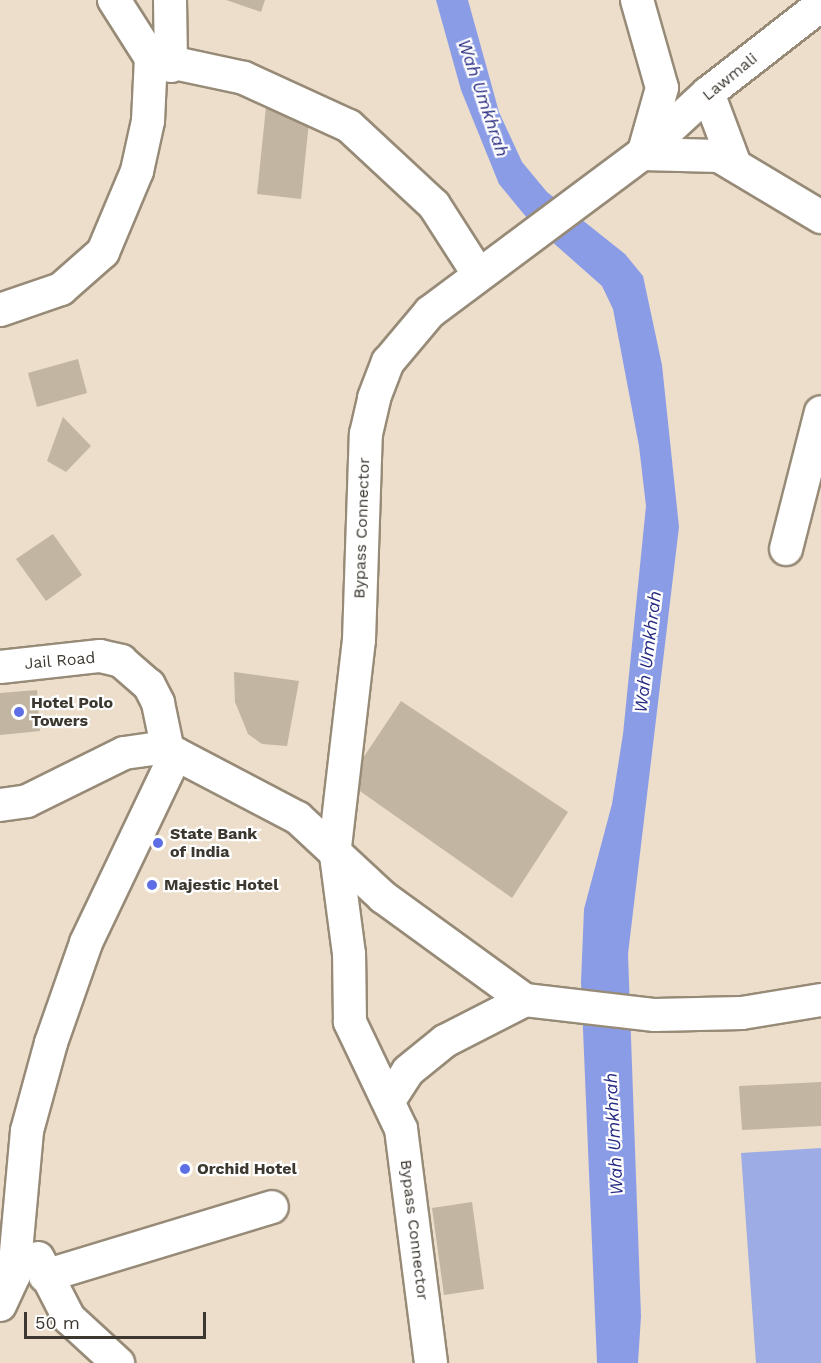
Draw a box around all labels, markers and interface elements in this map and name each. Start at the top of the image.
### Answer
water label: Wah Umkhrah [453,36,513,160]
street label: Lawmali [699,49,761,105]
street label: Bypass Connector [350,457,374,599]
water label: Wah Umkhrah [630,590,666,714]
street label: Jail Road [24,648,96,674]
place label: Hotel Polo Towers [31,693,113,731]
marker: Hotel Polo Towers [12,705,26,719]
place label: State Bank of India [170,824,257,862]
marker: State Bank of India [151,836,165,850]
place label: Majestic Hotel [164,875,278,895]
marker: Majestic Hotel [145,878,159,892]
water label: Wah Umkhrah [600,1072,628,1196]
place label: Orchid Hotel [197,1159,297,1179]
street label: Bypass Connector [396,1159,432,1301]
marker: Orchid Hotel [178,1162,192,1176]
scale bar [27,1300,208,1338]
text: 50 m [35,1312,80,1333]

